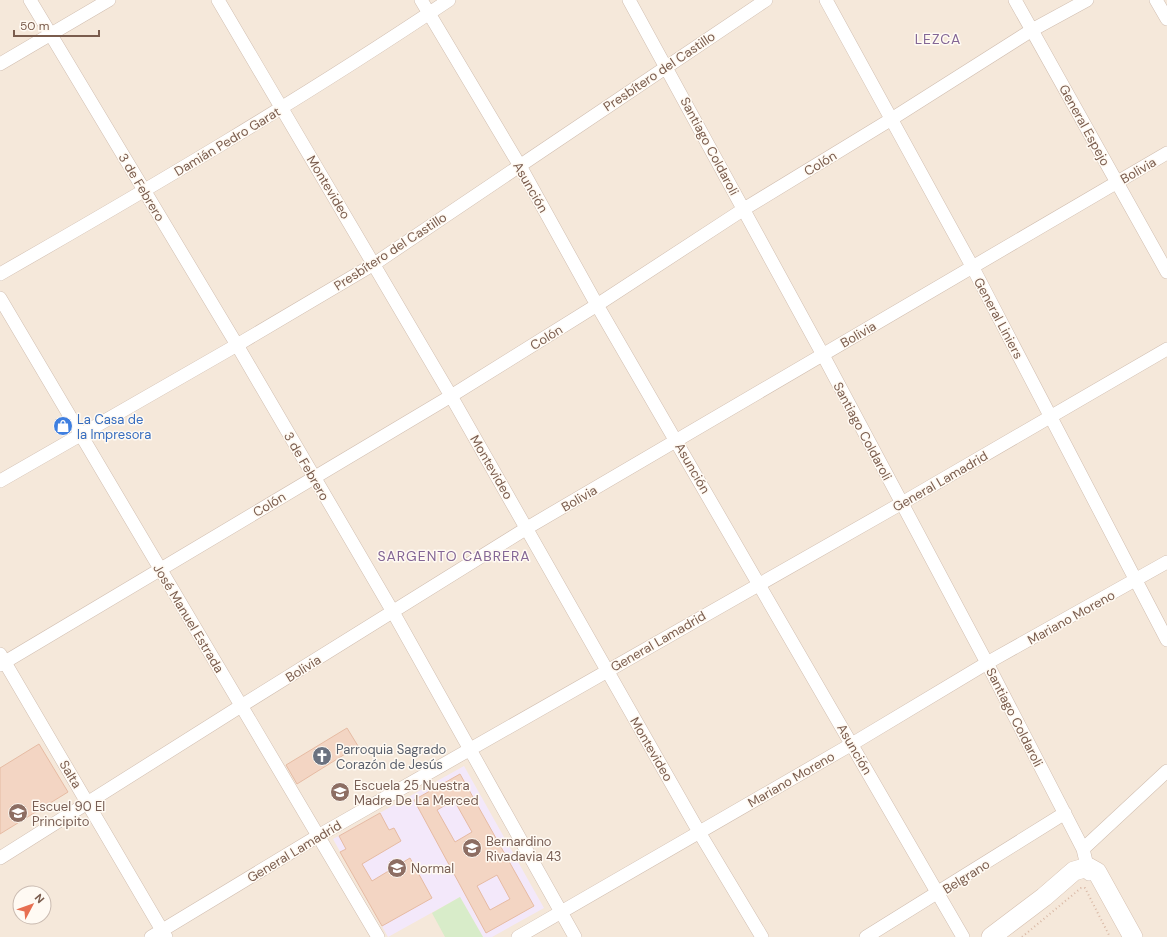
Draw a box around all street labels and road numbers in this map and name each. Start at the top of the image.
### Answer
street label: Presbítero del Castillo [600,27,719,115]
street label: General Espejo [1055,82,1114,169]
street label: Santiago Coldaroli [676,94,743,198]
street label: Damián Pedro Garat [171,103,283,180]
street label: Colón [801,147,840,180]
street label: 3 de Febrero [115,150,169,225]
street label: Montevideo [303,152,354,222]
street label: Bolivia [1117,153,1159,187]
street label: Asunción [509,159,552,216]
street label: Presbítero del Castillo [331,208,450,294]
street label: General Liniers [970,275,1027,362]
street label: Bolivia [837,317,879,351]
street label: Colón [527,321,566,354]
street label: Santiago Coldaroli [829,379,896,483]
street label: 3 de Febrero [280,429,333,504]
street label: Montevideo [466,432,517,503]
street label: Asunción [671,440,714,497]
street label: General Lamadrid [890,447,991,516]
street label: Bolivia [558,481,600,515]
street label: Colón [250,488,289,521]
street label: José Manuel Estrada [149,561,228,676]
street label: Mariano Moreno [1025,586,1118,648]
street label: General Lamadrid [608,607,709,676]
street label: Bolivia [282,651,324,686]
street label: Santiago Coldaroli [982,665,1047,770]
street label: Montevideo [626,714,677,785]
street label: Asunción [833,721,876,778]
street label: Mariano Moreno [745,748,838,811]
street label: Salta [56,757,86,791]
street label: General Lamadrid [244,817,345,886]
street label: Belgrano [940,855,993,898]

